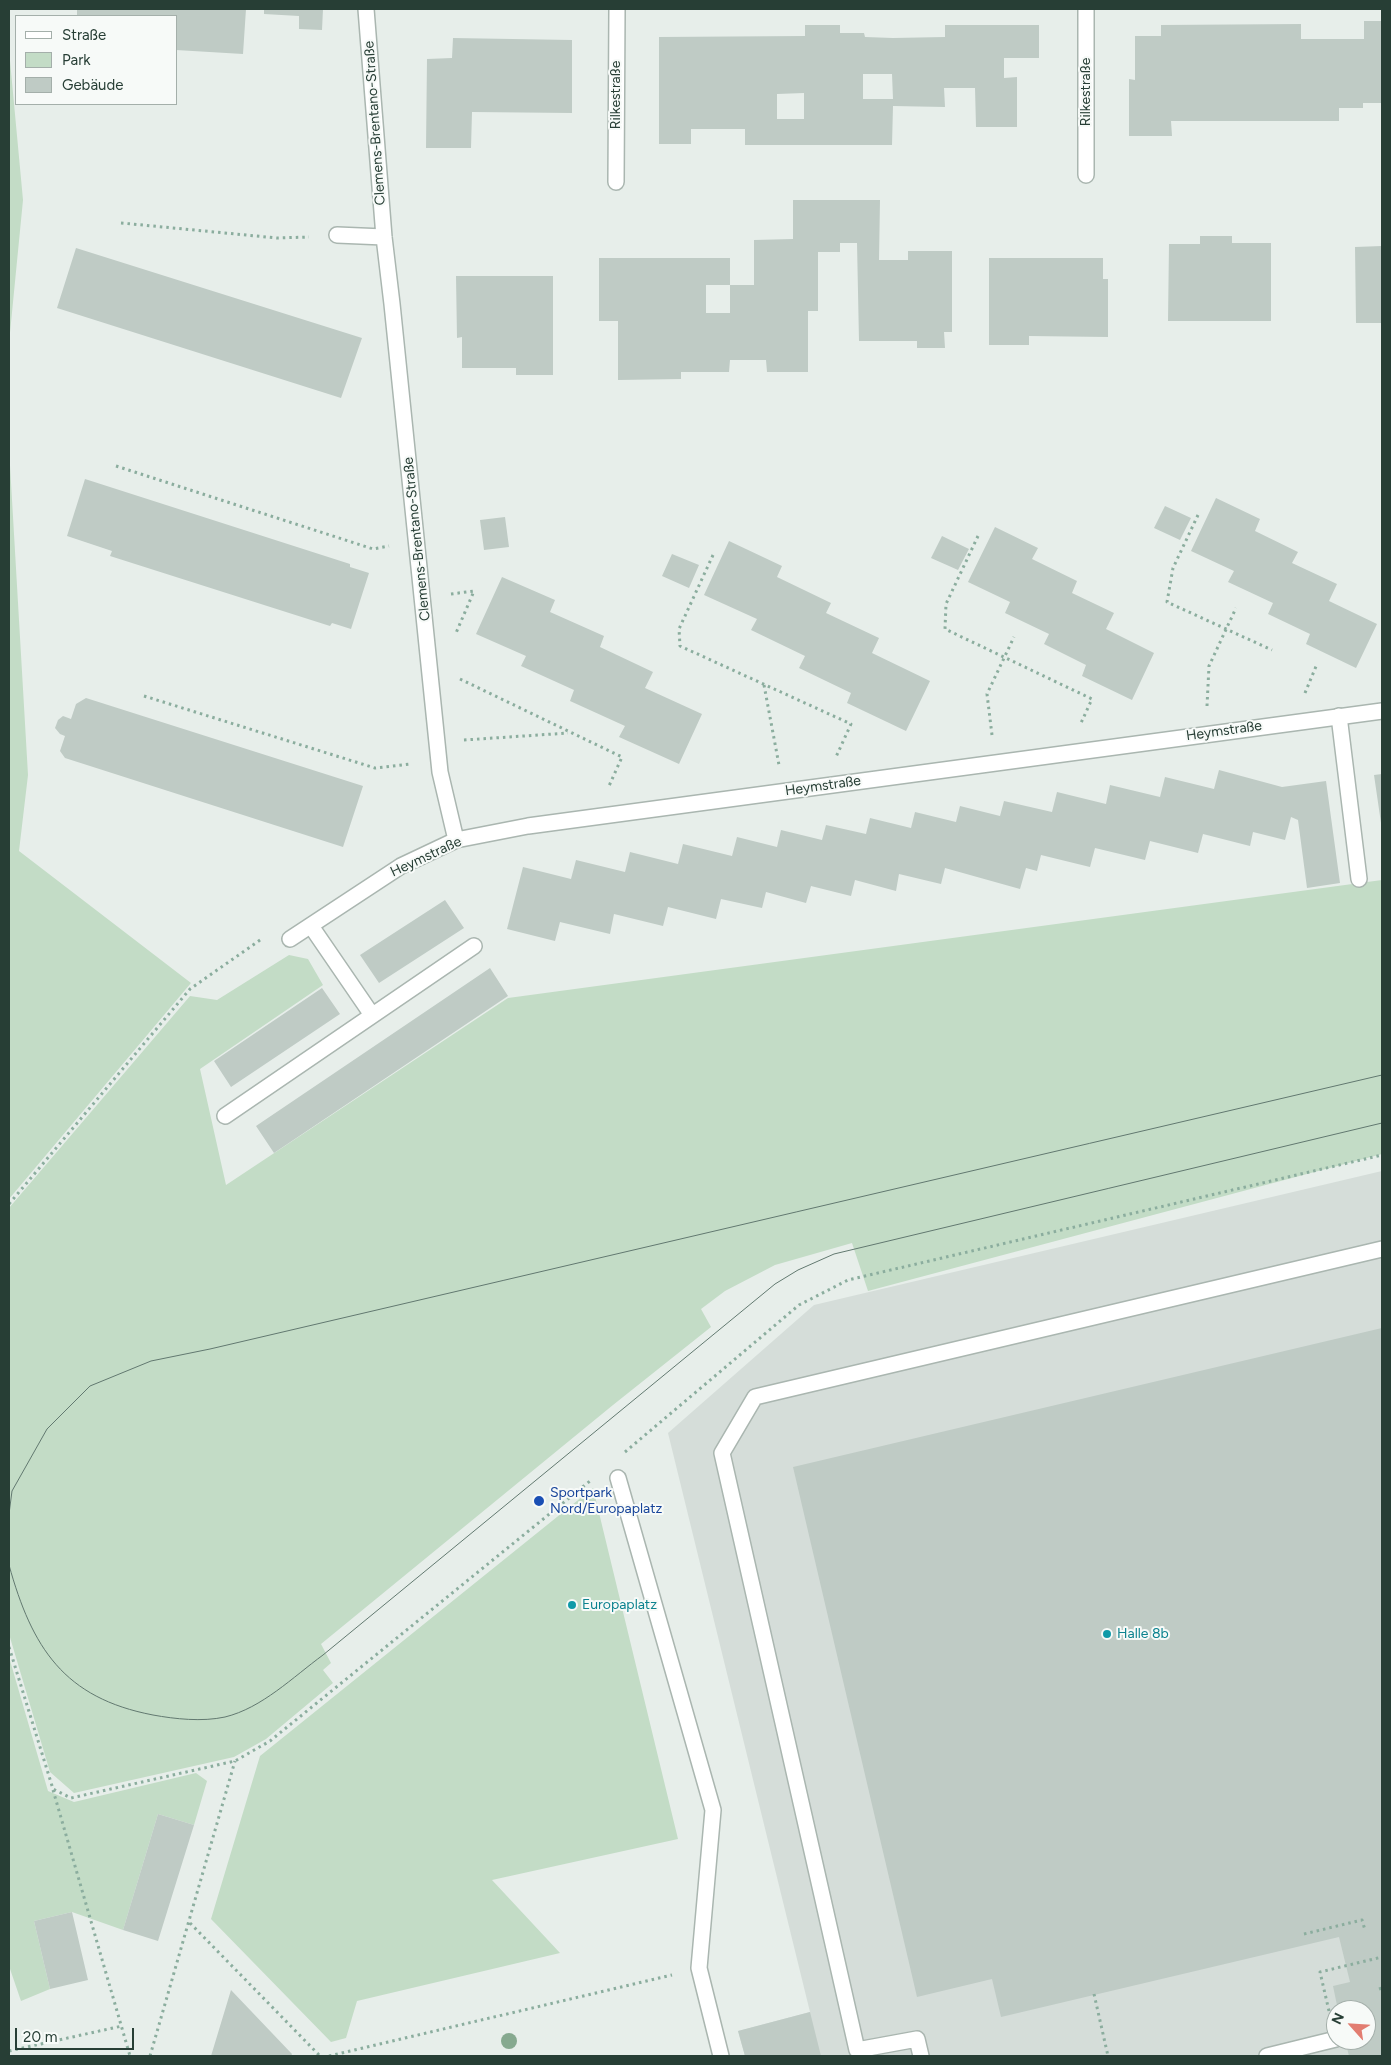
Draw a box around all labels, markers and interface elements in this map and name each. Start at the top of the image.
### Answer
legend [15,15,178,105]
text: Straße [62,26,106,44]
street label: Clemens-Brentano-Straße [361,40,389,206]
text: Park [62,51,91,69]
street label: Rilkestraße [1078,58,1094,126]
street label: Rilkestraße [608,61,624,129]
text: Gebäude [62,76,123,94]
street label: Clemens-Brentano-Straße [400,456,434,622]
street label: Heymstraße [1185,717,1263,745]
street label: Heymstraße [784,772,862,800]
street label: Heymstraße [388,833,464,881]
place label: Sportpark Nord/Europaplatz [550,1485,662,1518]
marker: Sportpark Nord/Europaplatz [532,1494,546,1508]
place label: Europaplatz [582,1597,657,1613]
marker: Europaplatz [566,1599,578,1611]
place label: Halle 8b [1117,1626,1169,1642]
marker: Halle 8b [1101,1628,1113,1640]
north arrow [1326,2000,1376,2050]
text: N [1328,2010,1348,2027]
scale bar [18,2018,136,2050]
text: 20 m [23,2028,57,2046]

